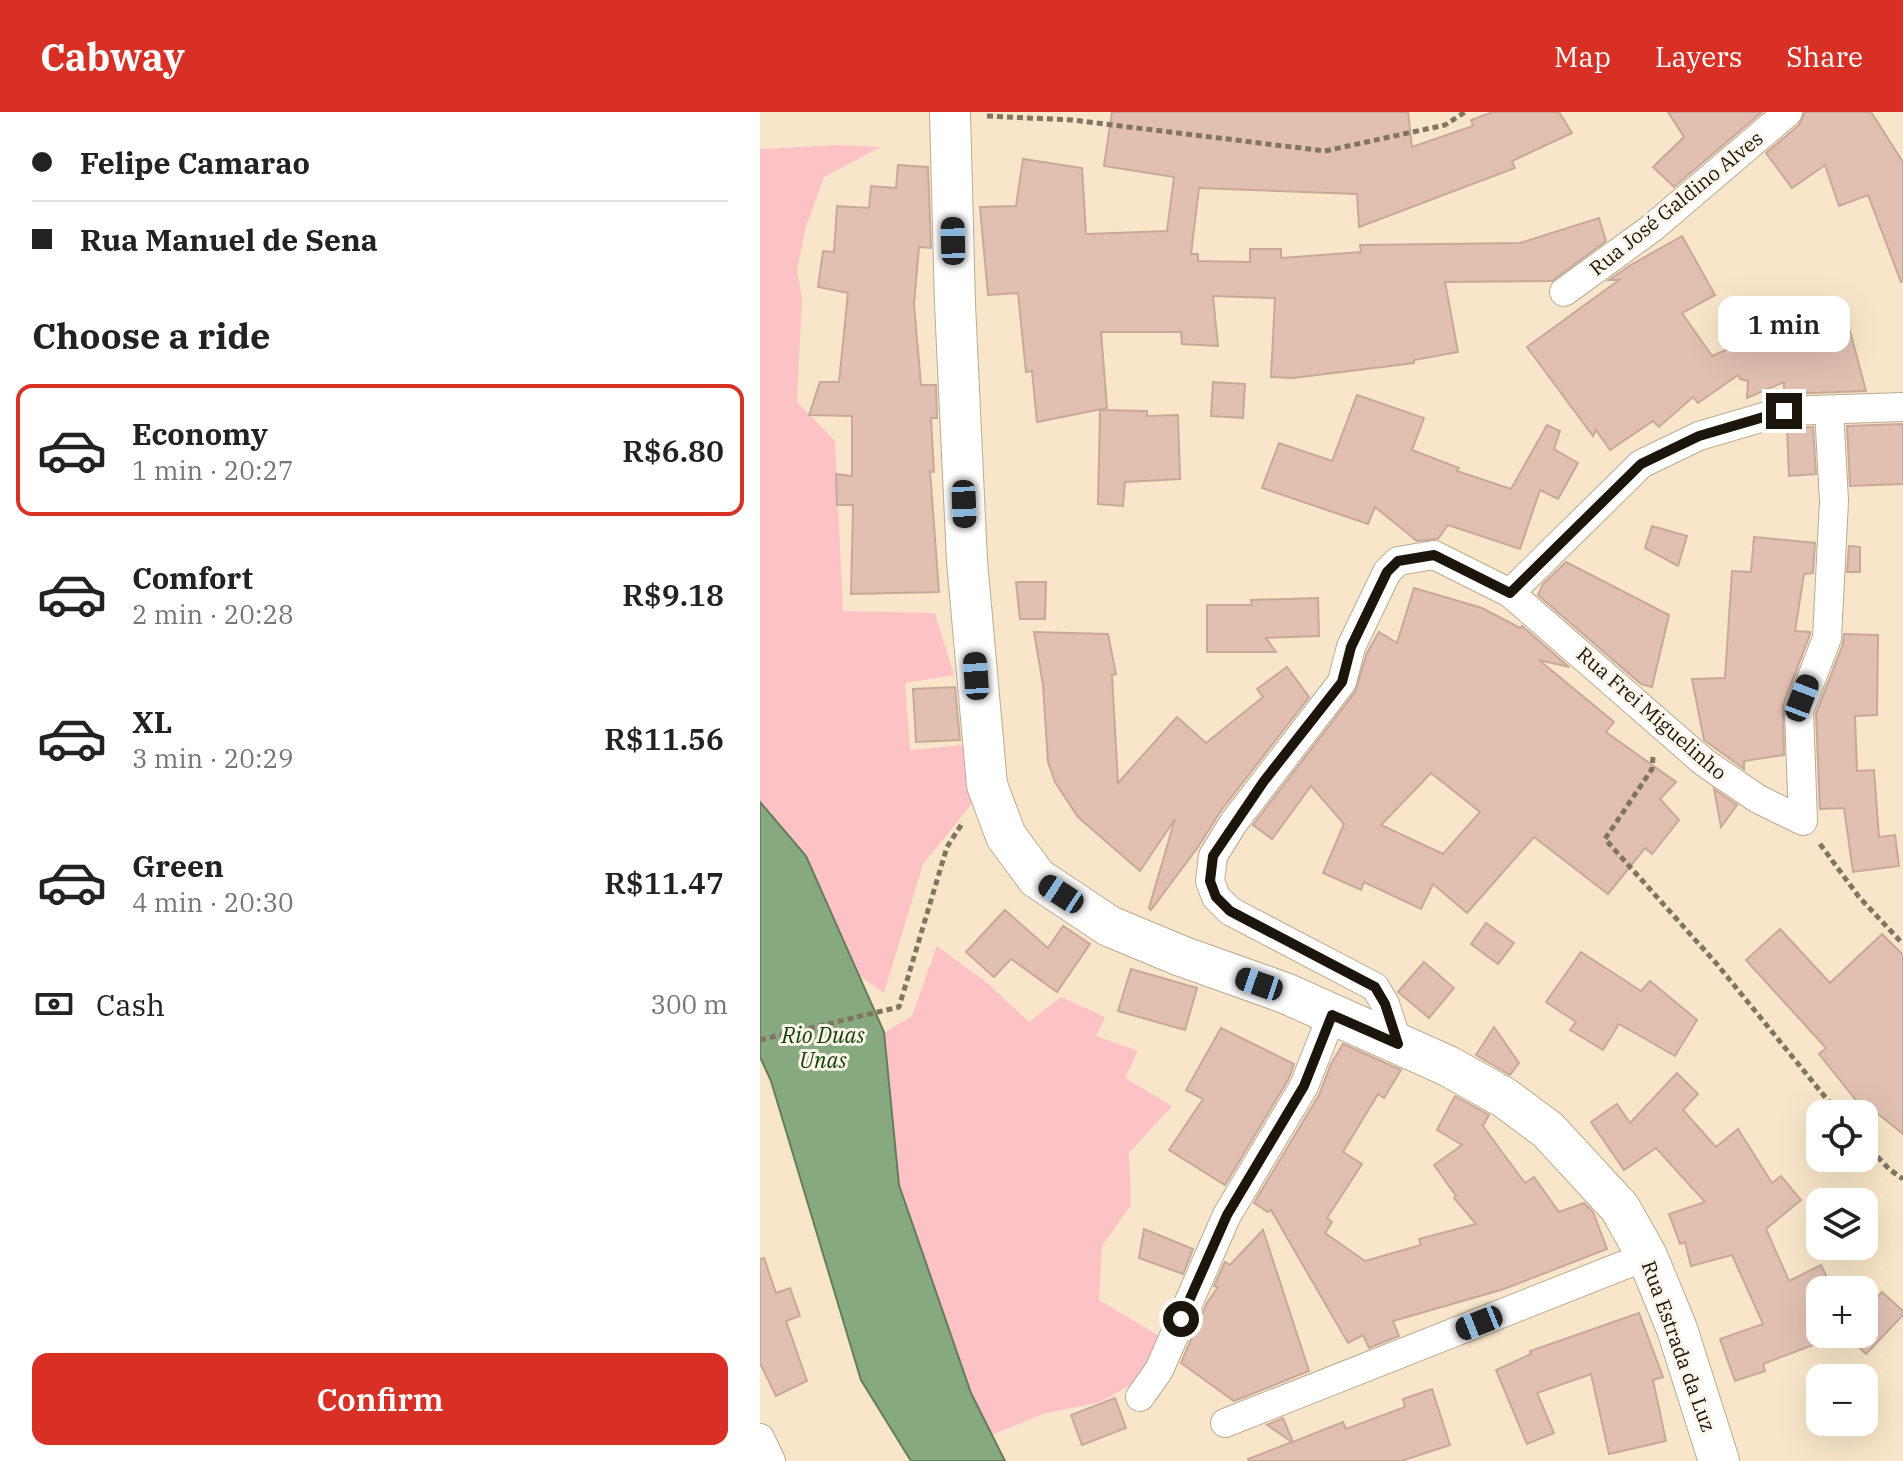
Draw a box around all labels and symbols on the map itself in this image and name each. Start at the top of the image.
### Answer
street label: Rua José Galdino Alves [1584,125,1768,281]
car [941,217,965,265]
callout: 1 min [1718,295,1850,351]
route end [1766,393,1802,429]
car [951,480,977,528]
street label: Rua Frei Miguelinho [1571,640,1733,786]
car [962,651,990,701]
car [1782,671,1822,725]
car [1034,871,1088,917]
car [1232,965,1286,1003]
water label: Rio Duas Unas [780,1020,865,1074]
street label: Rua Estrada da Luz [1635,1257,1723,1435]
route start [1163,1301,1199,1337]
car [1452,1303,1506,1343]

